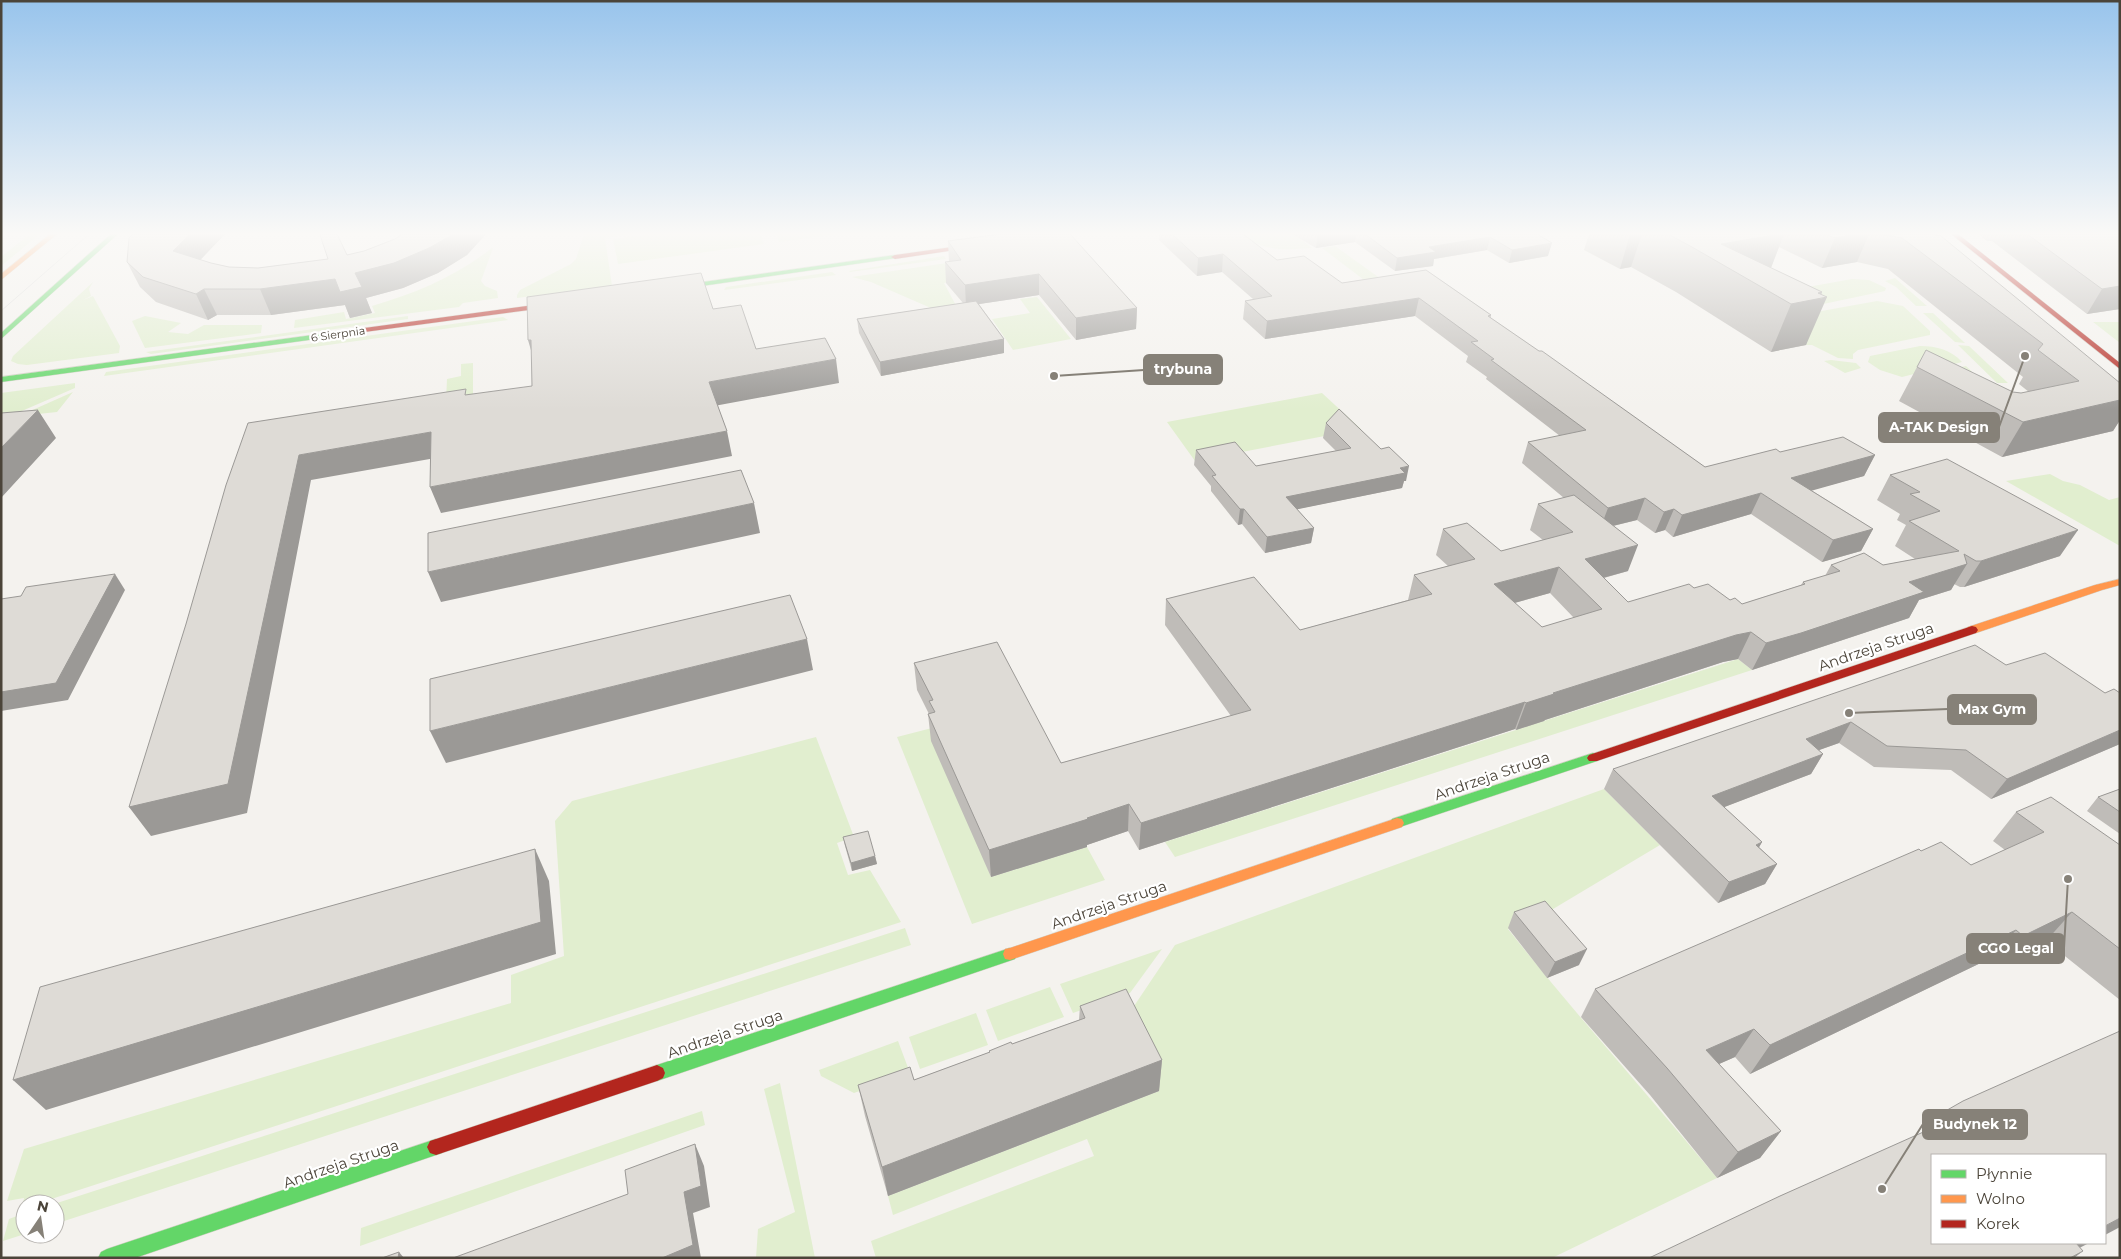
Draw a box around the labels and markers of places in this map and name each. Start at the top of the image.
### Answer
callout: trybuna [1144,355,1222,384]
callout: A-TAK Design [1879,413,1999,442]
callout: Max Gym [1948,695,2036,724]
callout: CGO Legal [1967,934,2064,963]
callout: Budynek 12 [1923,1110,2027,1139]

